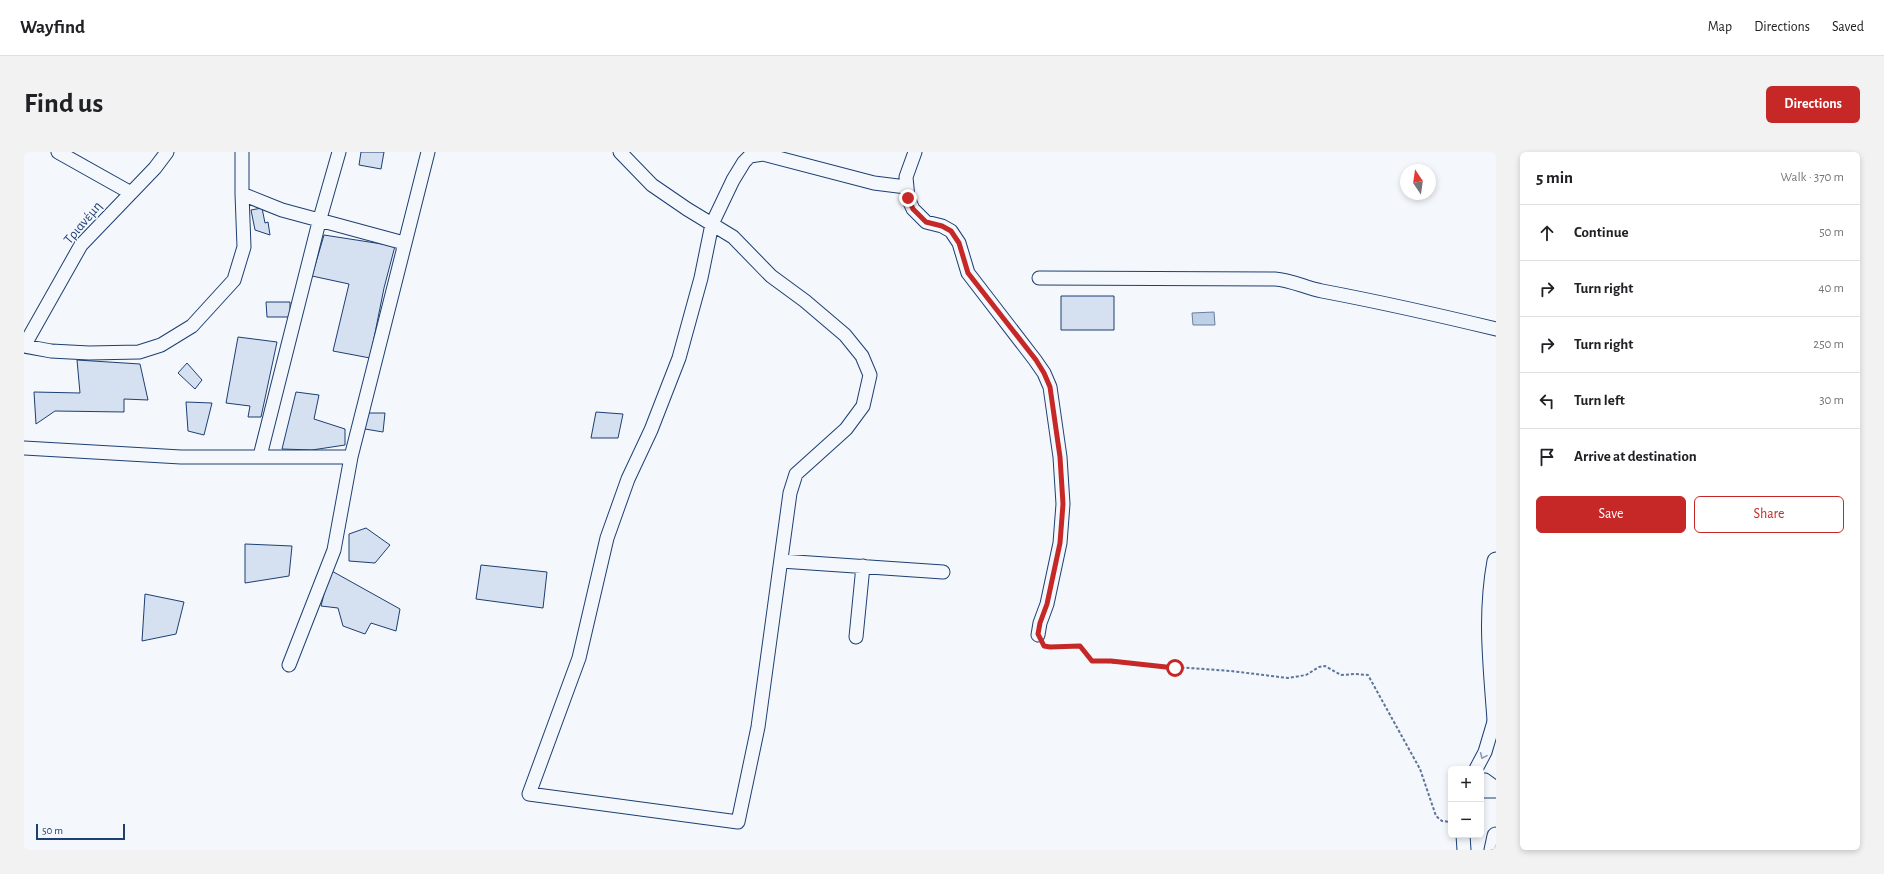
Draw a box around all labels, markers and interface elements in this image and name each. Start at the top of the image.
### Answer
text: Wayfind [20,18,85,37]
text: Map [1708,20,1732,34]
text: Directions [1754,20,1810,34]
text: Saved [1832,20,1864,34]
button: Directions [1766,86,1860,123]
text: Find us [24,90,103,118]
north arrow [1400,164,1436,200]
text: 5 min [1536,169,1573,186]
text: Walk · 370 m [1780,171,1844,184]
route end [899,189,917,207]
street label: Τριανέμη [61,199,105,247]
icon: ahead [1536,222,1558,244]
text: Continue [1574,225,1629,240]
text: 50 m [1819,226,1844,239]
icon: right [1536,278,1558,300]
text: Turn right [1574,281,1633,296]
text: 40 m [1818,282,1844,295]
icon: right [1536,334,1558,356]
text: Turn right [1574,337,1633,352]
text: 250 m [1813,338,1844,351]
icon: left [1536,390,1558,412]
text: Turn left [1574,393,1625,408]
text: 30 m [1819,394,1844,407]
icon: arrive [1536,446,1558,468]
text: Arrive at destination [1574,449,1697,464]
button: Save [1536,496,1686,533]
button: Share [1694,496,1844,533]
route start [1166,659,1184,677]
one-way arrow [1480,752,1488,759]
map controls [1448,766,1484,838]
button: + [1448,766,1484,802]
button: − [1448,802,1484,838]
scale bar [36,822,125,841]
text: 50 m [42,825,63,836]

